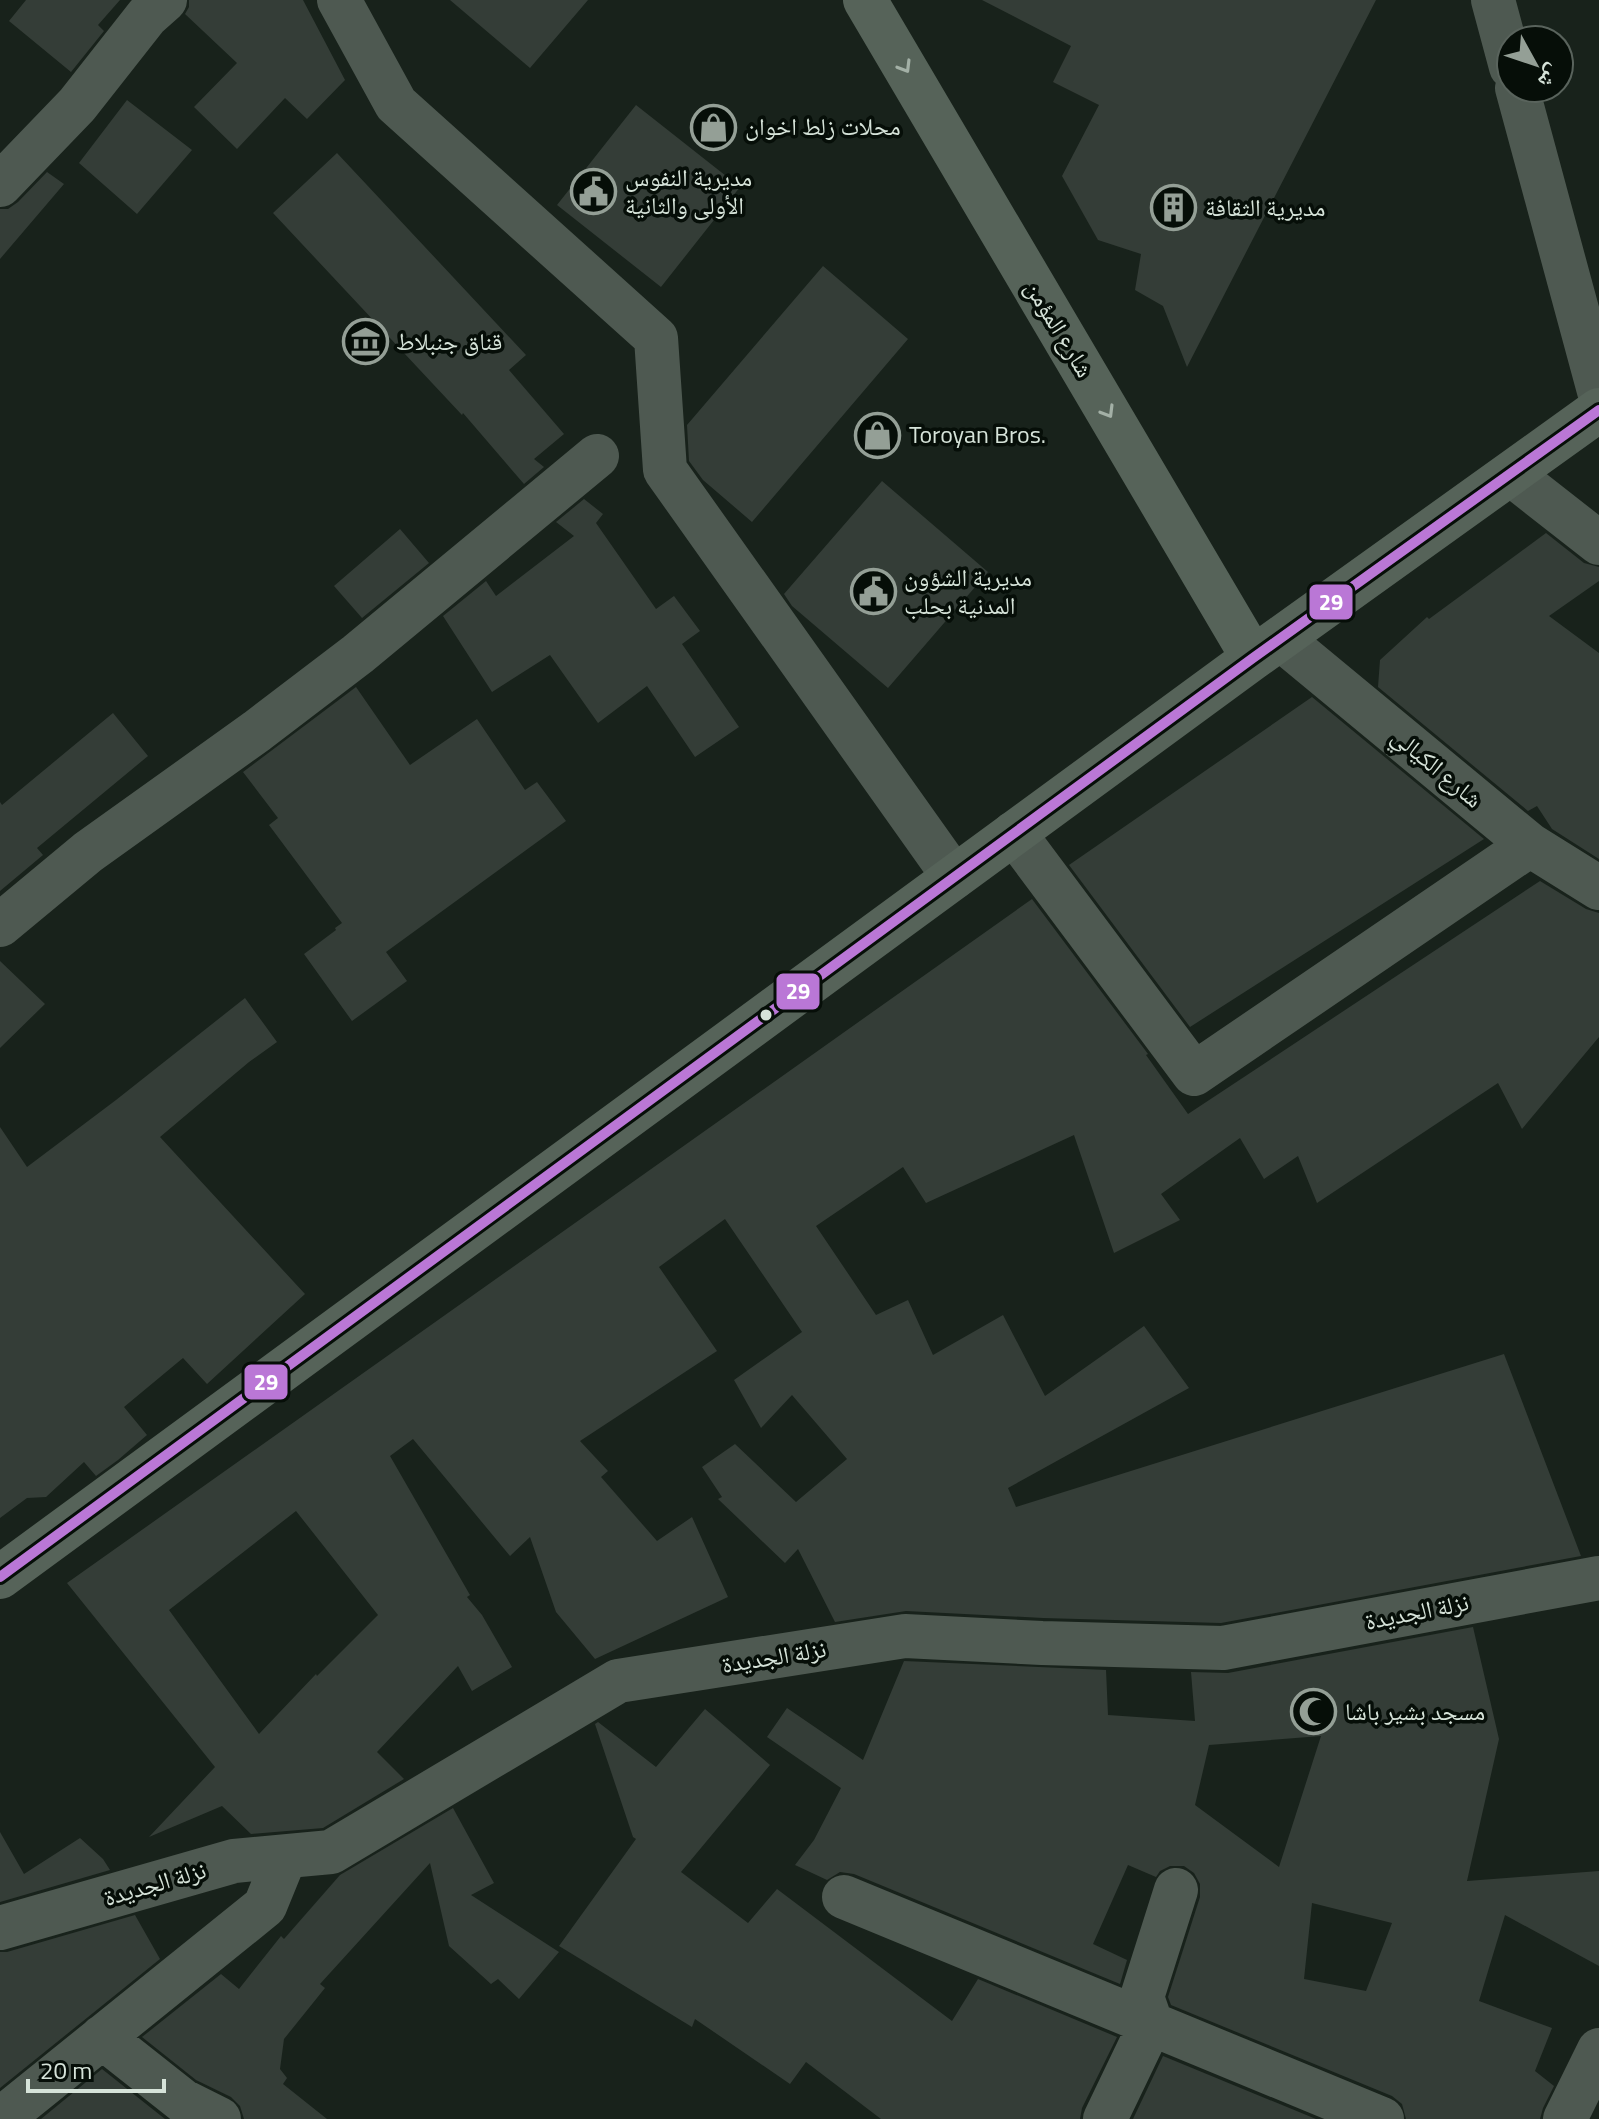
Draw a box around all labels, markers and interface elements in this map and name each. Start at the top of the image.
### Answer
north arrow [1495,24,1575,104]
text: ش [1530,57,1571,97]
one-way arrow [895,58,910,73]
shop icon: محلات زلط اخوان [690,103,738,151]
place label: محلات زلط اخوان [745,108,901,144]
place label: مديرية النفوس الأولى والثانية [625,159,752,223]
public building icon: مديرية النفوس الأولى والثانية [570,168,618,216]
building icon: مديرية الثقافة [1150,184,1198,232]
place label: مديرية الثقافة [1205,189,1325,225]
street label: شارع المؤمن [1017,273,1103,384]
museum icon: قناق جنبلاط [341,318,389,366]
place label: قناق جنبلاط [396,323,502,359]
one-way arrow [1098,403,1114,418]
shop icon: Toroyan Bros. [854,411,902,459]
place label: Toroyan Bros. [909,416,1046,452]
place label: مديرية الشؤون المدنية بحلب [904,559,1032,623]
public building icon: مديرية الشؤون المدنية بحلب [849,568,897,616]
line badge: 29 [1308,583,1354,621]
text: 29 [1319,585,1343,619]
street label: شارع الكيالي [1383,718,1491,818]
line badge: 29 [775,972,821,1011]
text: 29 [786,974,810,1008]
unlabelled marker [758,1007,774,1023]
line badge: 29 [243,1363,289,1401]
text: 29 [254,1365,278,1399]
street label: نزلة الجديدة [1362,1583,1472,1639]
street label: نزلة الجديدة [719,1630,829,1682]
mosque icon: مسجد بشير باشا [1290,1688,1338,1736]
place label: مسجد بشير باشا [1345,1693,1485,1729]
street label: نزلة الجديدة [99,1851,210,1915]
scale bar [28,2043,164,2093]
text: 20 m [40,2052,92,2088]

